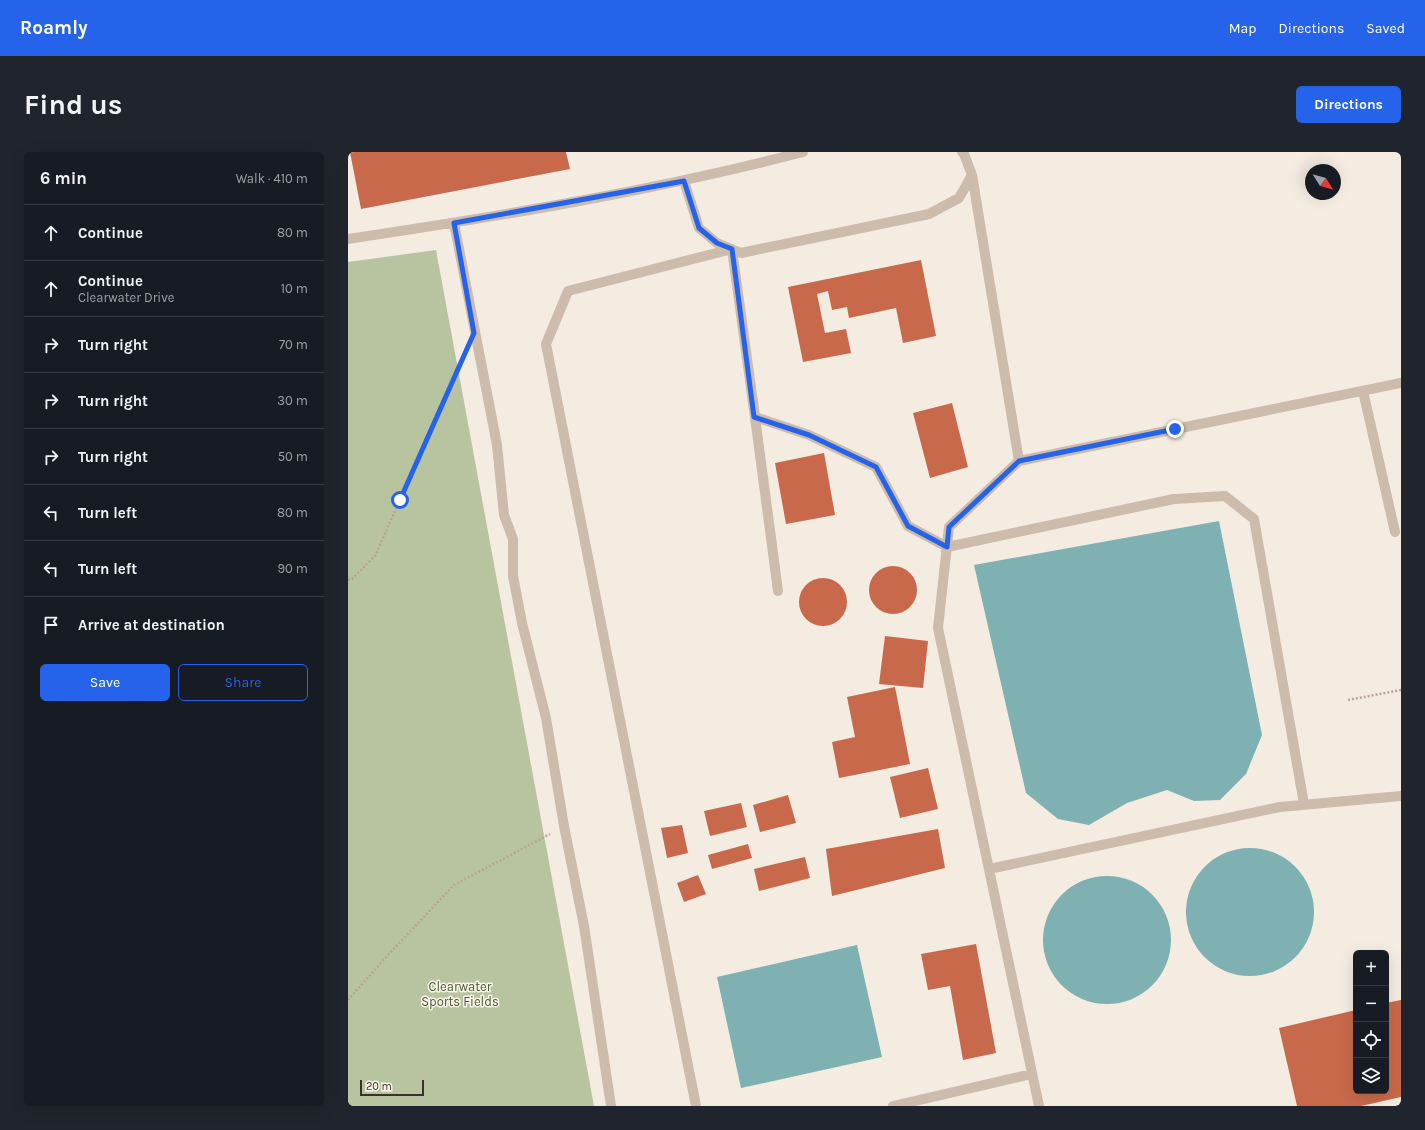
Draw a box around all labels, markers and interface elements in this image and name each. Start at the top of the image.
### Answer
text: Roamly [20,17,87,39]
text: Map [1229,20,1257,37]
text: Directions [1279,20,1344,37]
text: Saved [1366,20,1405,37]
button: Directions [1296,86,1401,123]
text: Find us [24,88,123,121]
north arrow [1305,164,1341,200]
text: 6 min [40,168,87,188]
text: Walk · 410 m [236,171,308,186]
icon: ahead [40,222,62,244]
text: Continue [78,224,143,242]
text: 80 m [277,225,308,240]
text: Continue [78,272,143,290]
icon: ahead [40,278,62,300]
text: 10 m [281,281,308,296]
text: Clearwater Drive [78,290,174,305]
icon: right [40,334,62,356]
text: Turn right [78,336,148,354]
text: 70 m [279,337,308,352]
icon: right [40,390,62,412]
text: Turn right [78,392,148,410]
text: 30 m [277,393,308,408]
route end [1166,420,1184,438]
icon: right [40,446,62,468]
text: Turn right [78,448,148,466]
text: 50 m [278,449,308,464]
route start [391,491,409,509]
icon: left [40,502,62,524]
text: Turn left [78,504,137,522]
text: 80 m [277,505,308,520]
icon: left [40,558,62,580]
text: Turn left [78,560,137,578]
text: 90 m [277,561,308,576]
icon: arrive [40,614,62,636]
text: Arrive at destination [78,616,225,634]
button: Save [40,664,170,701]
button: Share [178,664,308,701]
map controls [1353,950,1389,1094]
button: + [1353,950,1389,986]
park label: Clearwater Sports Fields [421,979,499,1009]
button: − [1353,986,1389,1022]
button: locate [1353,1022,1389,1058]
button: layers [1353,1058,1389,1094]
scale bar [360,1078,424,1097]
text: 20 m [366,1080,392,1093]

